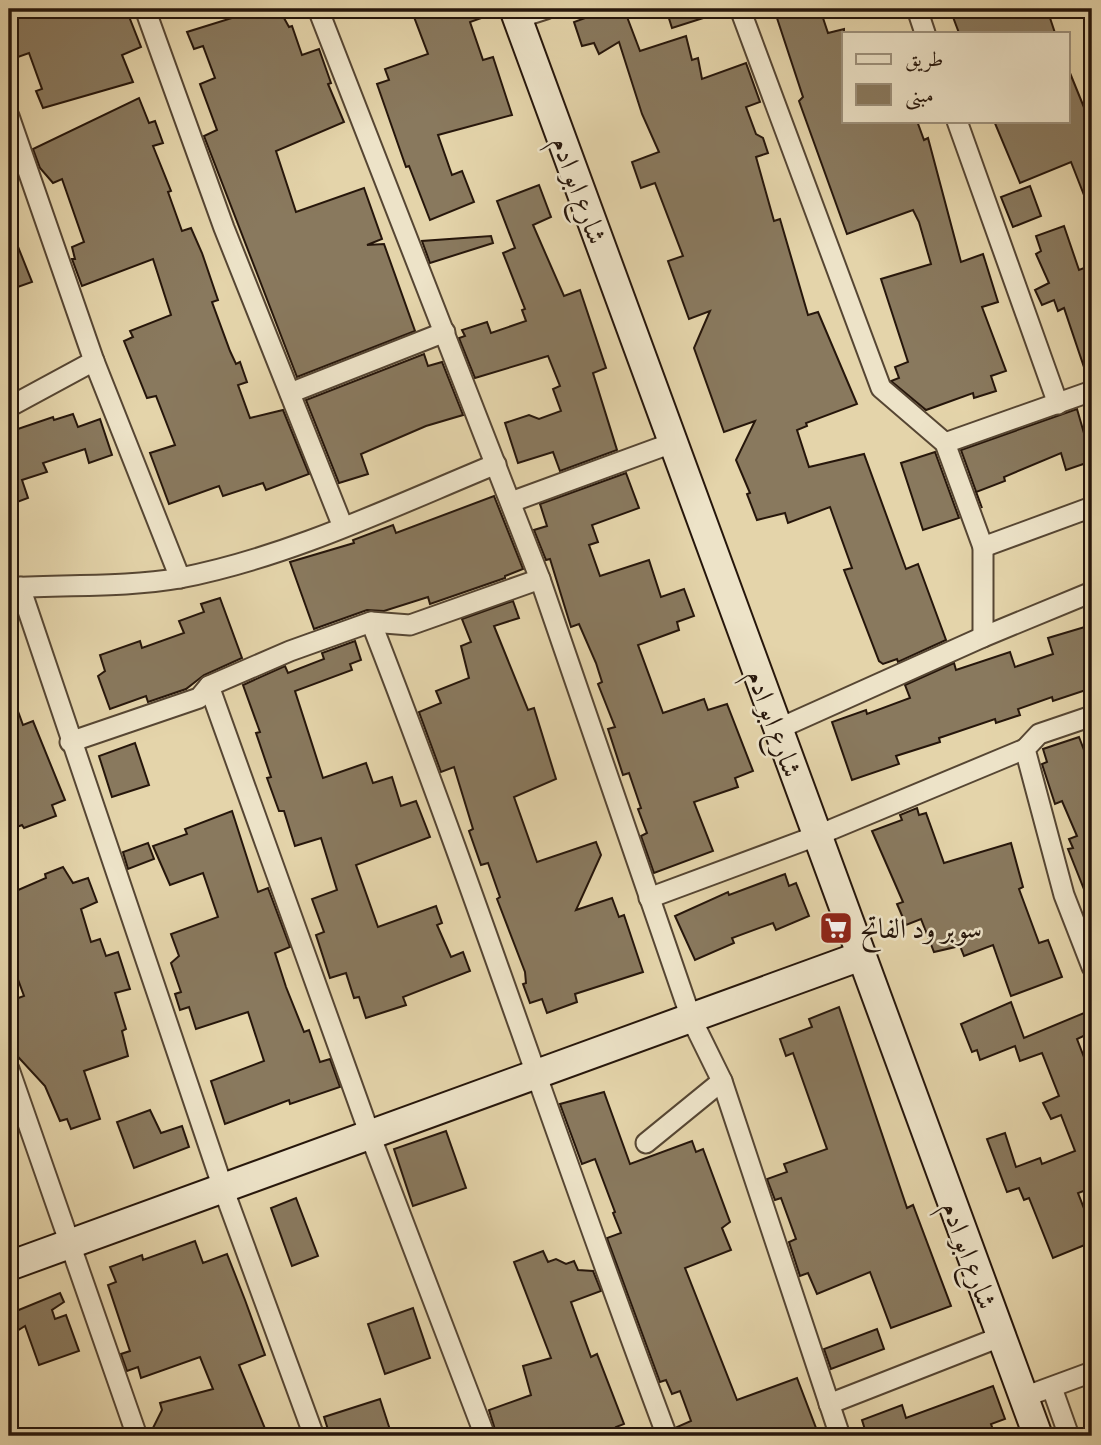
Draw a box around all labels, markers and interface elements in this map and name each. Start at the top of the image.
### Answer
legend [842,32,1070,122]
text: طريق [905,45,943,72]
text: مبنى [905,81,934,110]
street label: شارع ابو ادم [537,131,616,251]
street label: شارع ابو ادم [732,664,811,784]
supermarket icon: سوبر ود الفاتح [817,909,855,947]
place label: سوبر ود الفاتح [860,910,982,953]
street label: شارع ابو ادم [927,1196,1006,1316]

